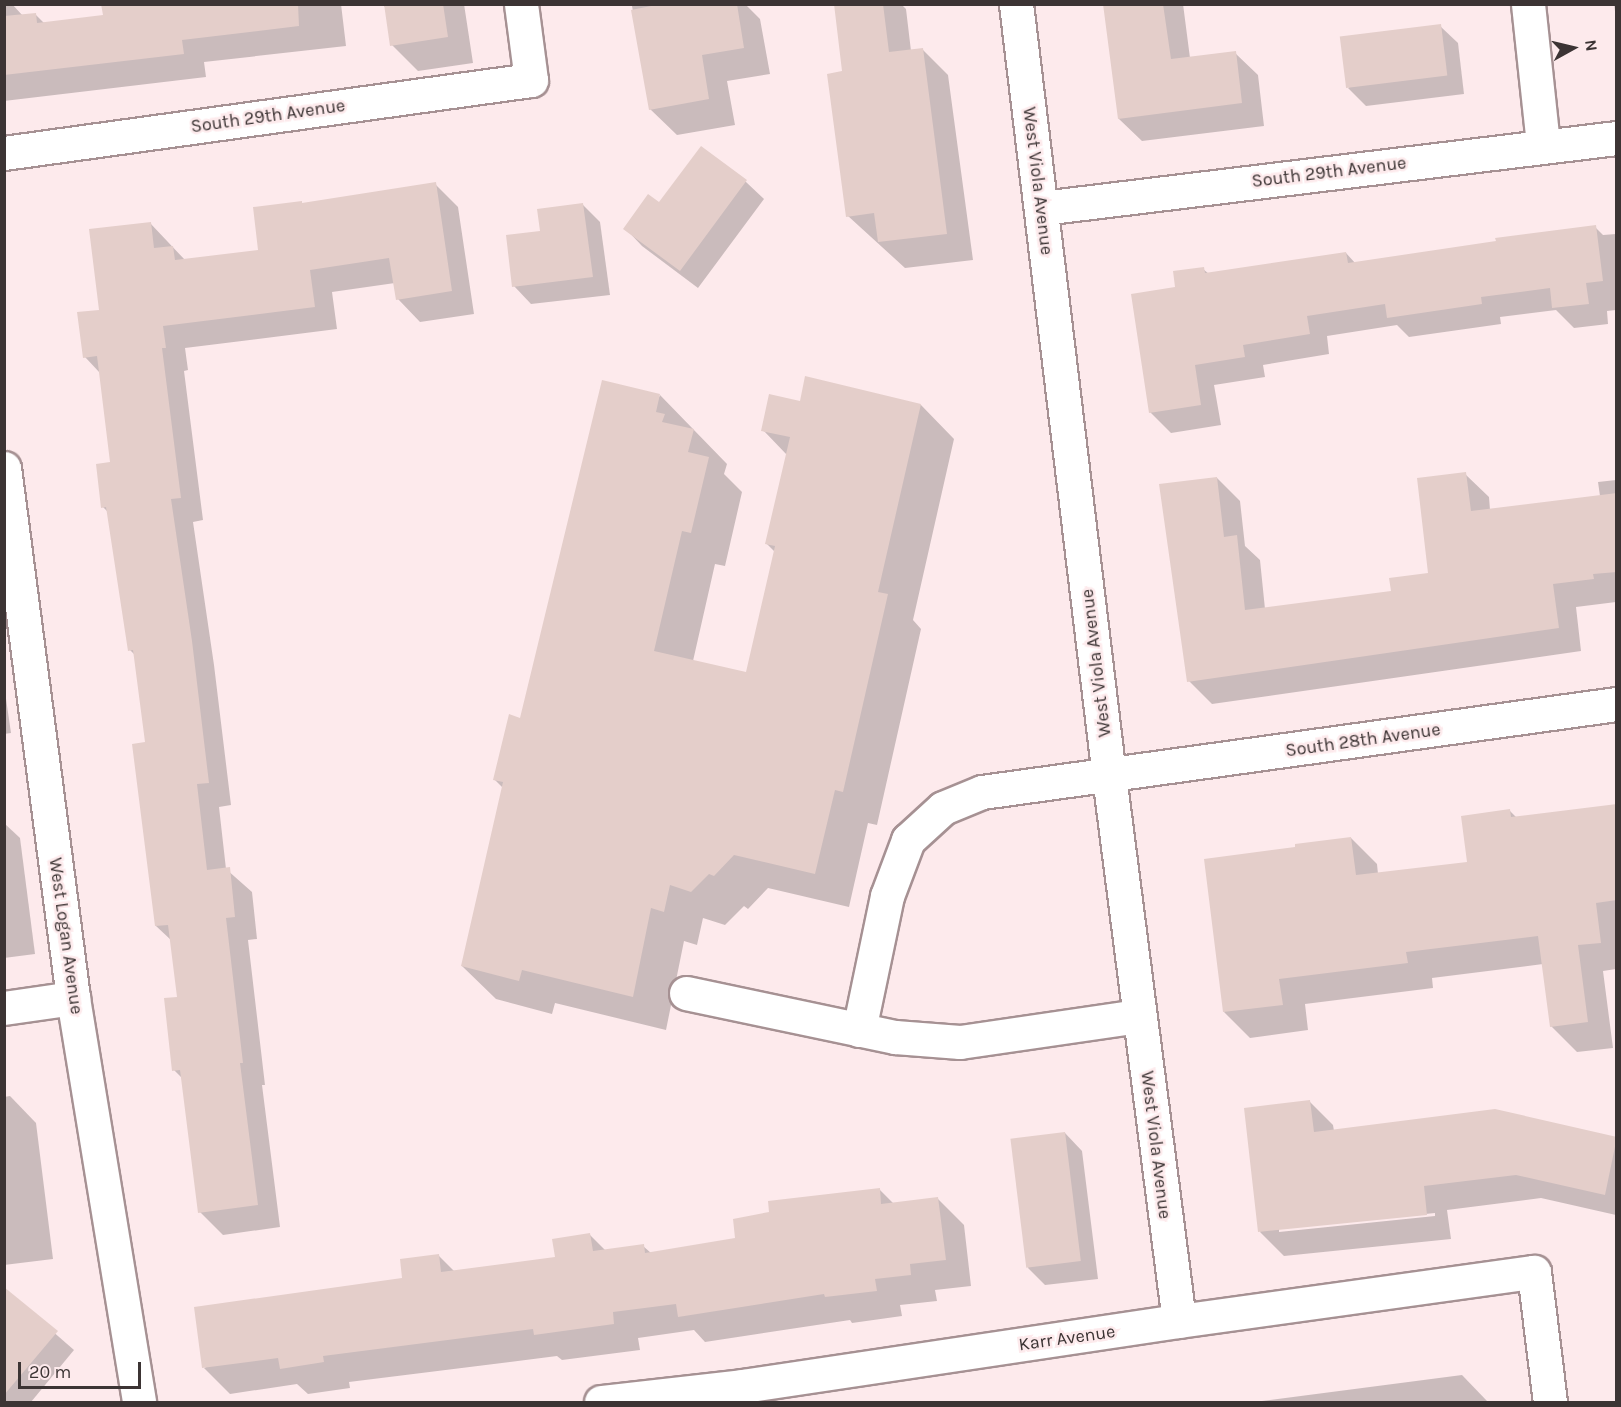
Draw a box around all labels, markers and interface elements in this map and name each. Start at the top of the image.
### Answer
north arrow [1543,18,1603,78]
text: N [1581,38,1602,52]
street label: South 29th Avenue [189,94,347,138]
street label: West Viola Avenue [1018,106,1058,256]
street label: South 29th Avenue [1250,152,1408,192]
street label: West Viola Avenue [1076,588,1116,738]
street label: South 28th Avenue [1284,718,1442,762]
street label: West Logan Avenue [44,856,88,1016]
street label: West Viola Avenue [1136,1070,1176,1220]
street label: Karr Avenue [1017,1321,1117,1355]
scale bar [21,1350,144,1388]
text: 20 m [29,1361,71,1383]

